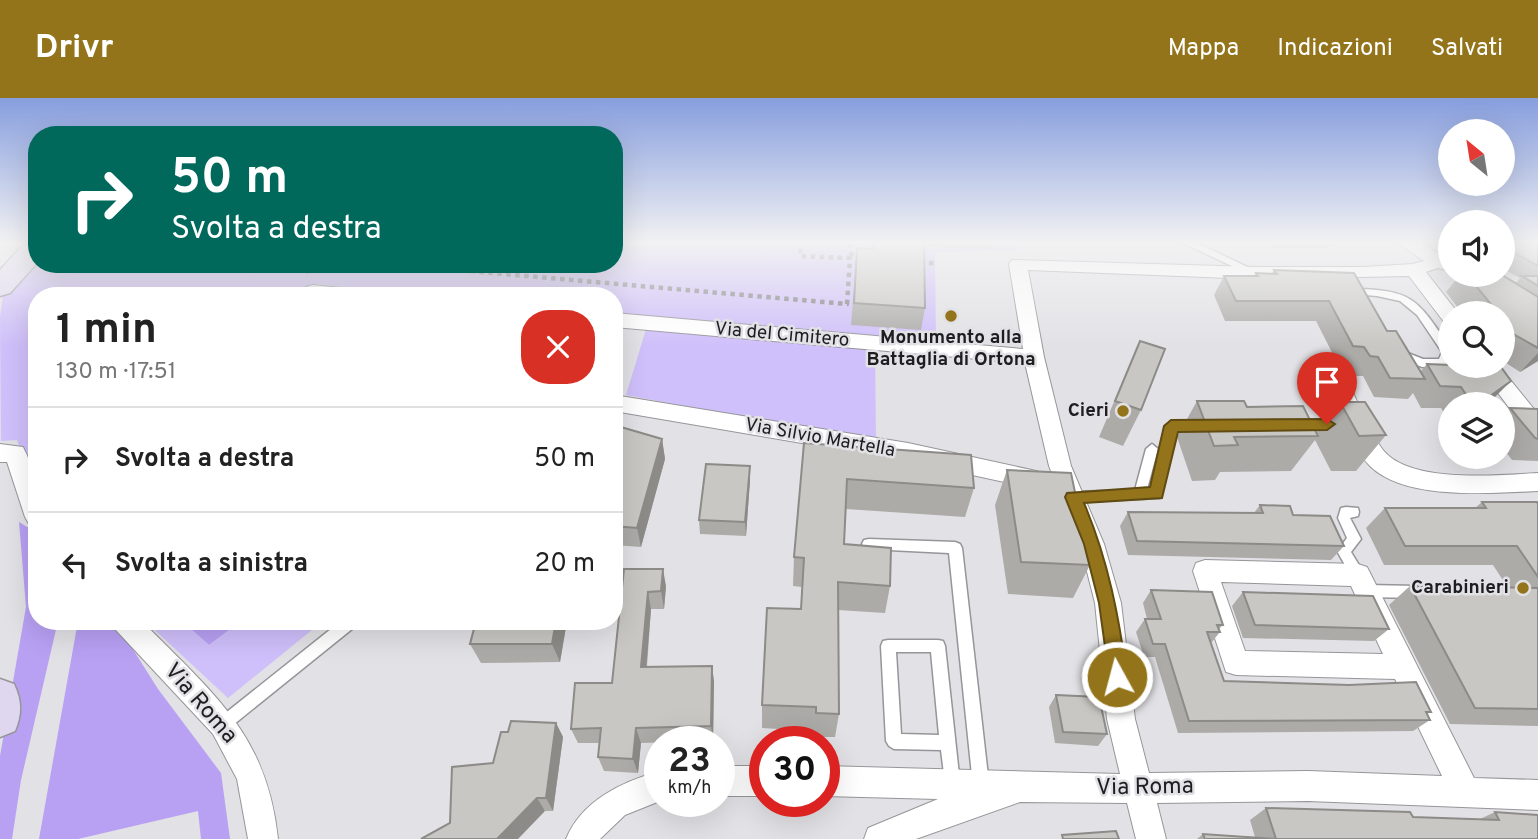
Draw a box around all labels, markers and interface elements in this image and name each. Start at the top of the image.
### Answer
text: Drivr [35,28,114,70]
text: Mappa [1168,34,1239,64]
text: Indicazioni [1277,34,1393,64]
text: Salvati [1431,34,1503,64]
north arrow [1438,119,1516,196]
map controls [1438,119,1515,469]
text: 50 m [171,149,288,211]
icon: right [56,154,147,245]
text: Svolta a destra [171,210,382,250]
button: sound [1438,210,1515,287]
button: search [1438,301,1515,378]
text: 1 min [56,305,157,358]
marker: Monumento alla Battaglia di Ortona [943,308,959,324]
button: close [521,310,595,384]
street label: Via del Cimitero [714,317,850,353]
place label: Monumento alla Battaglia di Ortona [866,326,1036,372]
pin [1297,352,1357,424]
text: 130 m · 17:51 [56,358,176,387]
icon: arrive [1308,363,1346,401]
button: layers [1438,392,1515,469]
place label: Cieri [1068,399,1109,423]
marker: Cieri [1115,403,1131,419]
street label: Via Silvio Martella [743,413,897,463]
icon: right [56,441,94,479]
text: Svolta a destra [115,443,294,476]
text: 50 m [534,443,595,476]
icon: left [56,546,94,584]
text: Svolta a sinistra [115,548,308,581]
text: 20 m [534,548,595,581]
place label: Carabinieri [1411,576,1509,600]
marker: Carabinieri [1515,580,1531,596]
position arrow [1080,640,1154,714]
street label: Via Roma [157,658,243,750]
speed limit sign: 30 [749,726,840,817]
text: 23 [668,740,711,784]
street label: Via Roma [1096,773,1194,803]
text: km/h [668,777,711,800]

